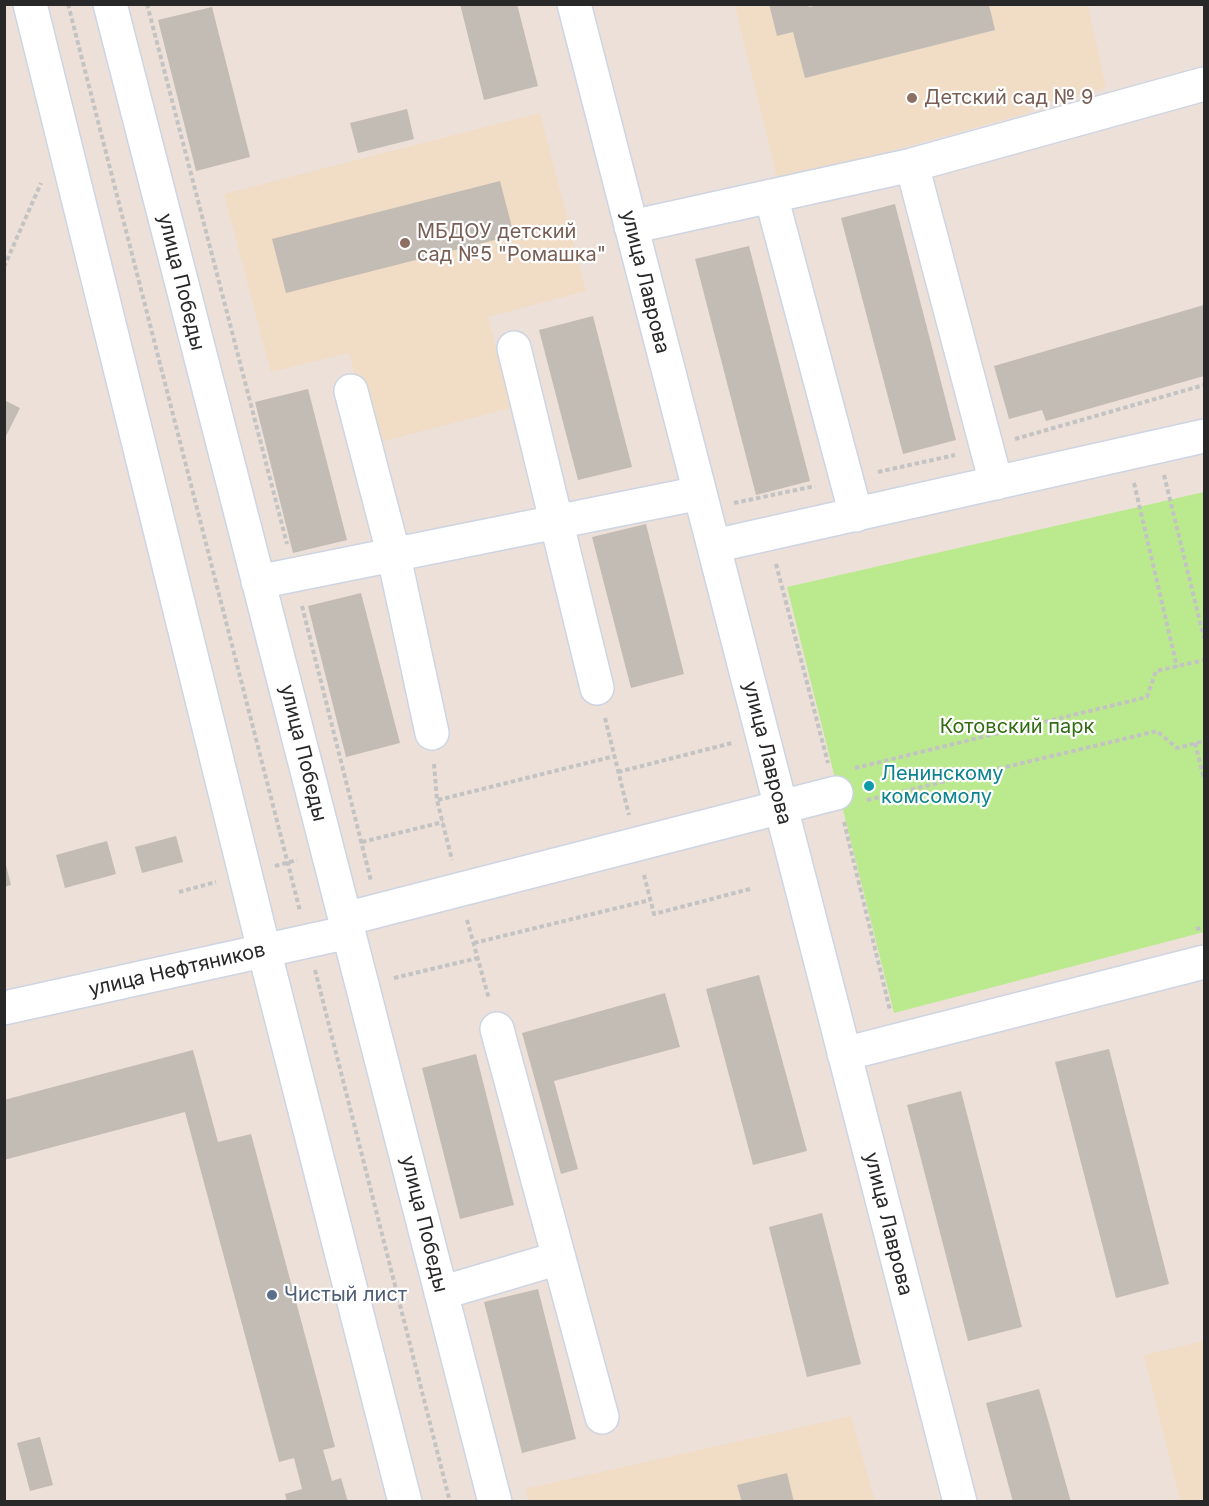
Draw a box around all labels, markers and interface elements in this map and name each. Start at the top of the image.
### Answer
place label: Детский сад № 9 [924,86,1093,110]
marker: Детский сад № 9 [905,91,919,105]
street label: улица Лаврова [616,208,674,356]
street label: улица Победы [152,211,210,353]
place label: МБДОУ детский сад №5 "Ромашка" [417,220,606,267]
marker: МБДОУ детский сад №5 "Ромашка" [398,236,412,250]
street label: улица Лаврова [738,679,796,827]
street label: улица Победы [274,682,332,824]
park label: Котовский парк [940,715,1094,739]
place label: Ленинскому комсомолу [881,762,1004,809]
marker: Ленинскому комсомолу [862,779,876,793]
street label: улица Нефтяников [86,938,268,1002]
street label: улица Лаврова [859,1150,917,1298]
street label: улица Победы [395,1153,453,1295]
place label: Чистый лист [284,1283,407,1307]
marker: Чистый лист [265,1288,279,1302]

